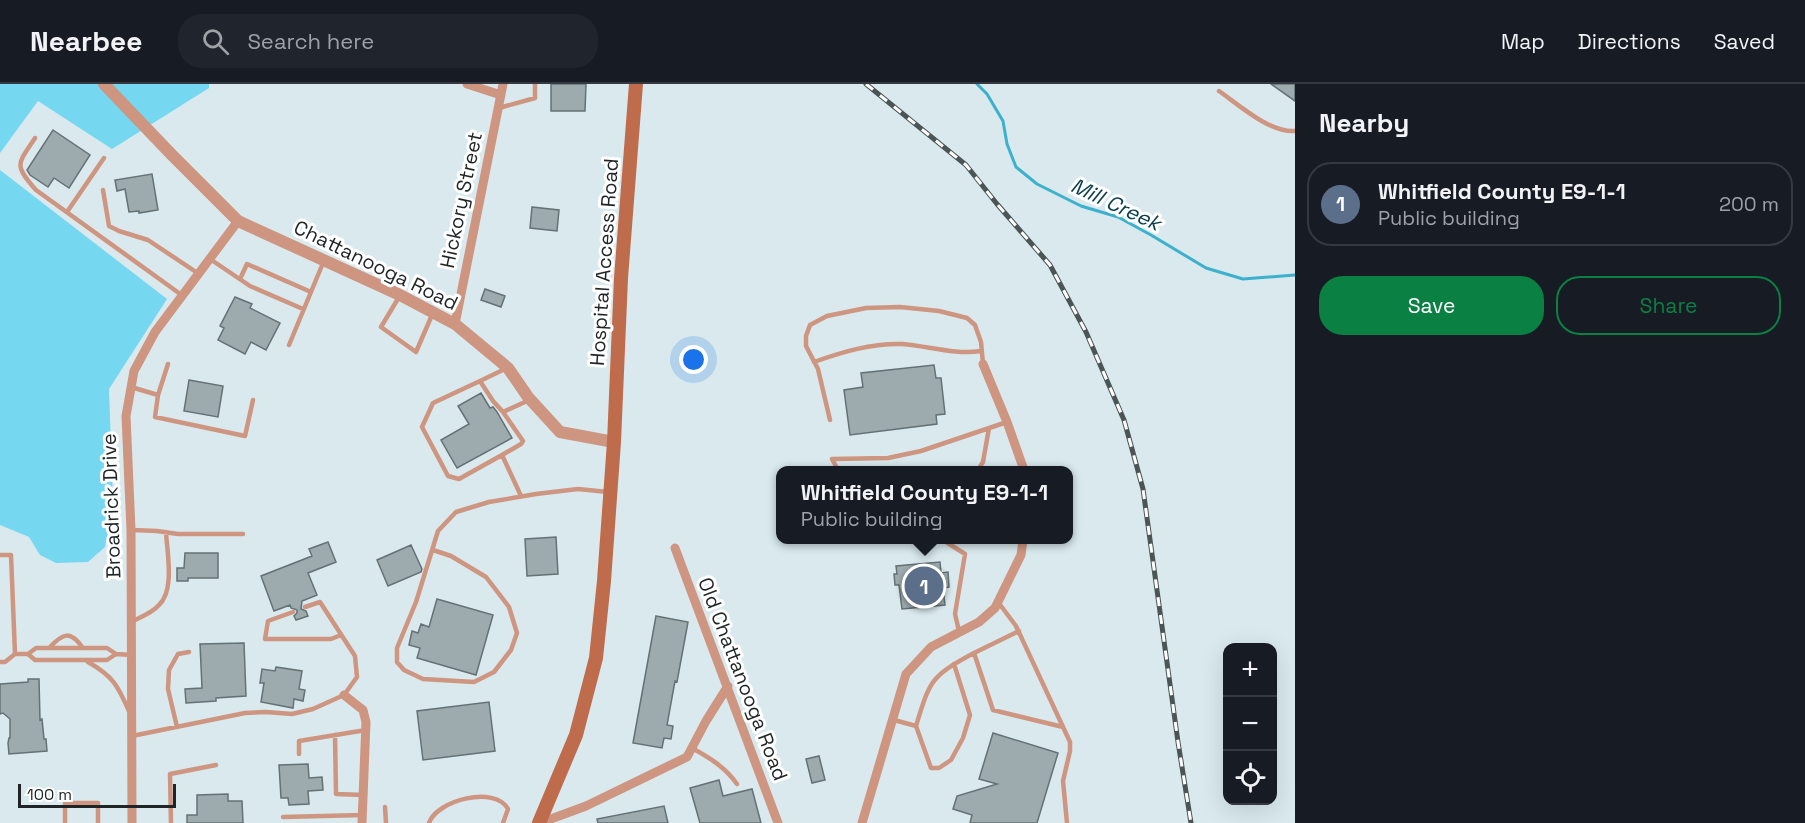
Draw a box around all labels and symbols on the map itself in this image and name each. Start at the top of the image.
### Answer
street label: Hickory Street [434,130,488,270]
street label: Hospital Access Road [584,157,624,367]
water label: Mill Creek [1067,171,1168,238]
street label: Chattanooga Road [290,214,462,316]
your location [679,345,708,374]
street label: Broadrick Drive [95,433,127,579]
pin: 1 [904,564,944,608]
street label: Old Chattanooga Road [692,574,794,784]
scale bar [18,781,176,808]

